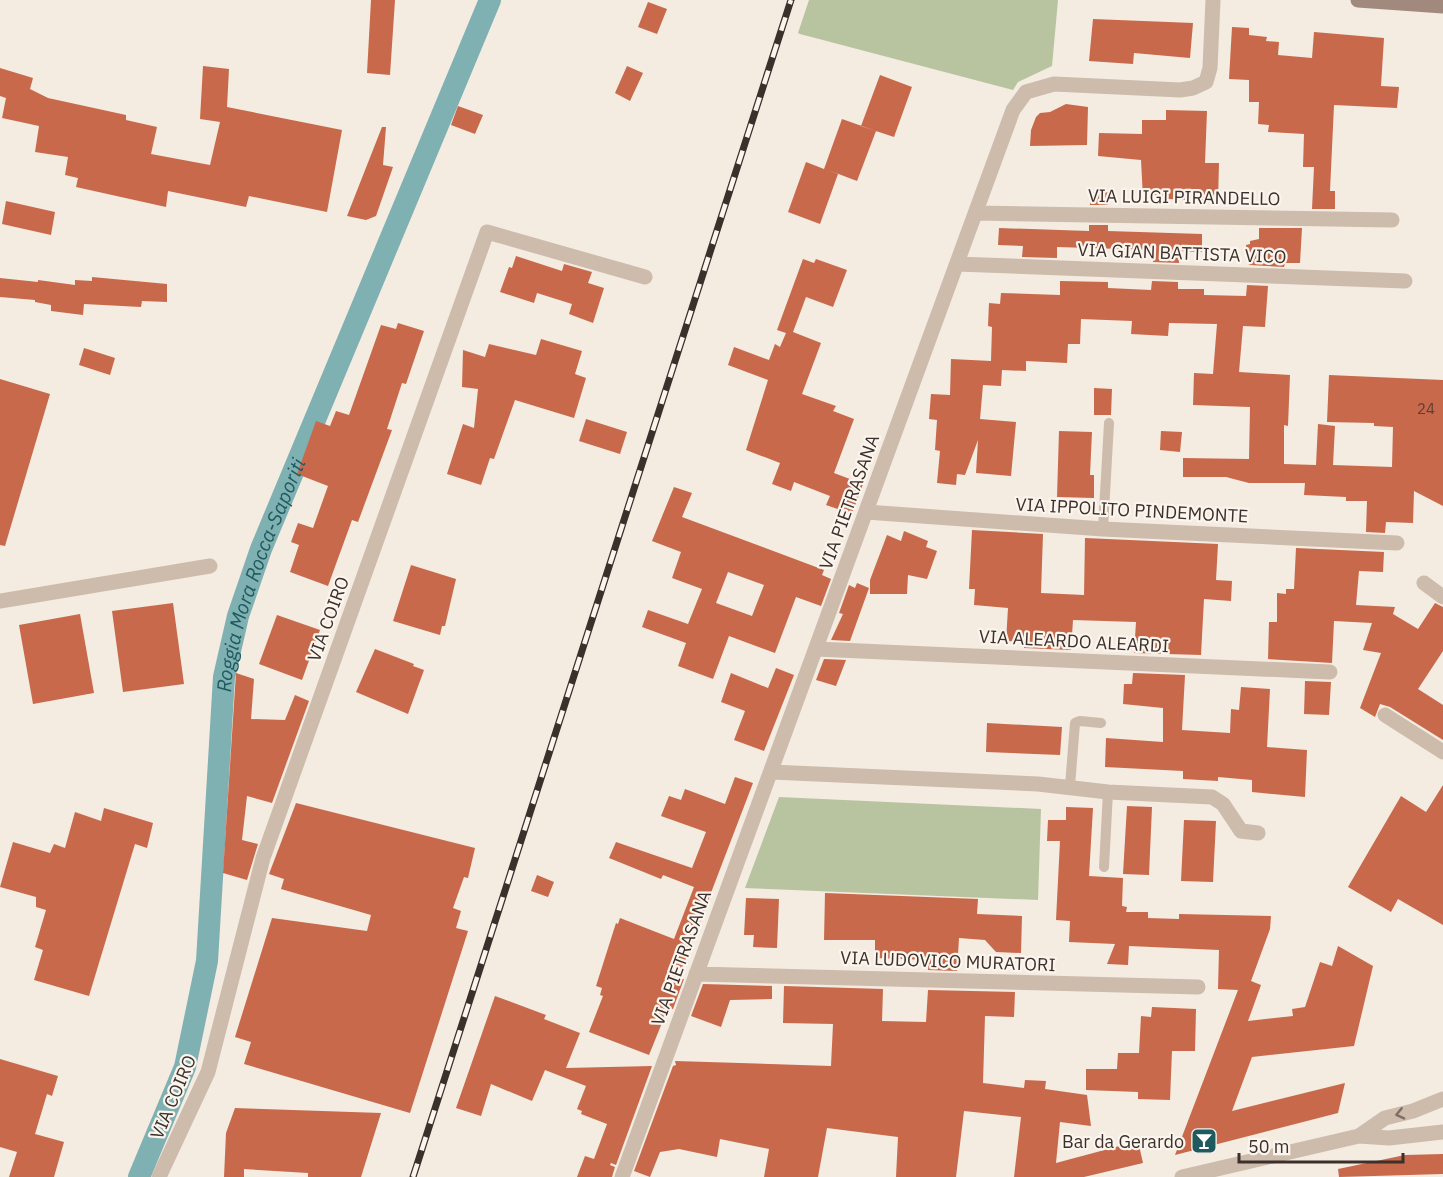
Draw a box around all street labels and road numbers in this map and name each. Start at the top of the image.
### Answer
street label: VIA LUIGI PIRANDELLO [1088,184,1280,210]
street label: VIA GIAN BATTISTA VICO [1077,238,1287,268]
street label: VIA PIETRASANA [814,431,884,573]
street label: VIA IPPOLITO PINDEMONTE [1015,492,1249,528]
street label: VIA COIRO [302,573,354,665]
street label: VIA ALEARDO ALEARDI [978,625,1170,657]
street label: VIA PIETRASANA [646,887,716,1029]
street label: VIA LUDOVICO MURATORI [840,946,1056,976]
street label: VIA COIRO [145,1052,201,1142]

